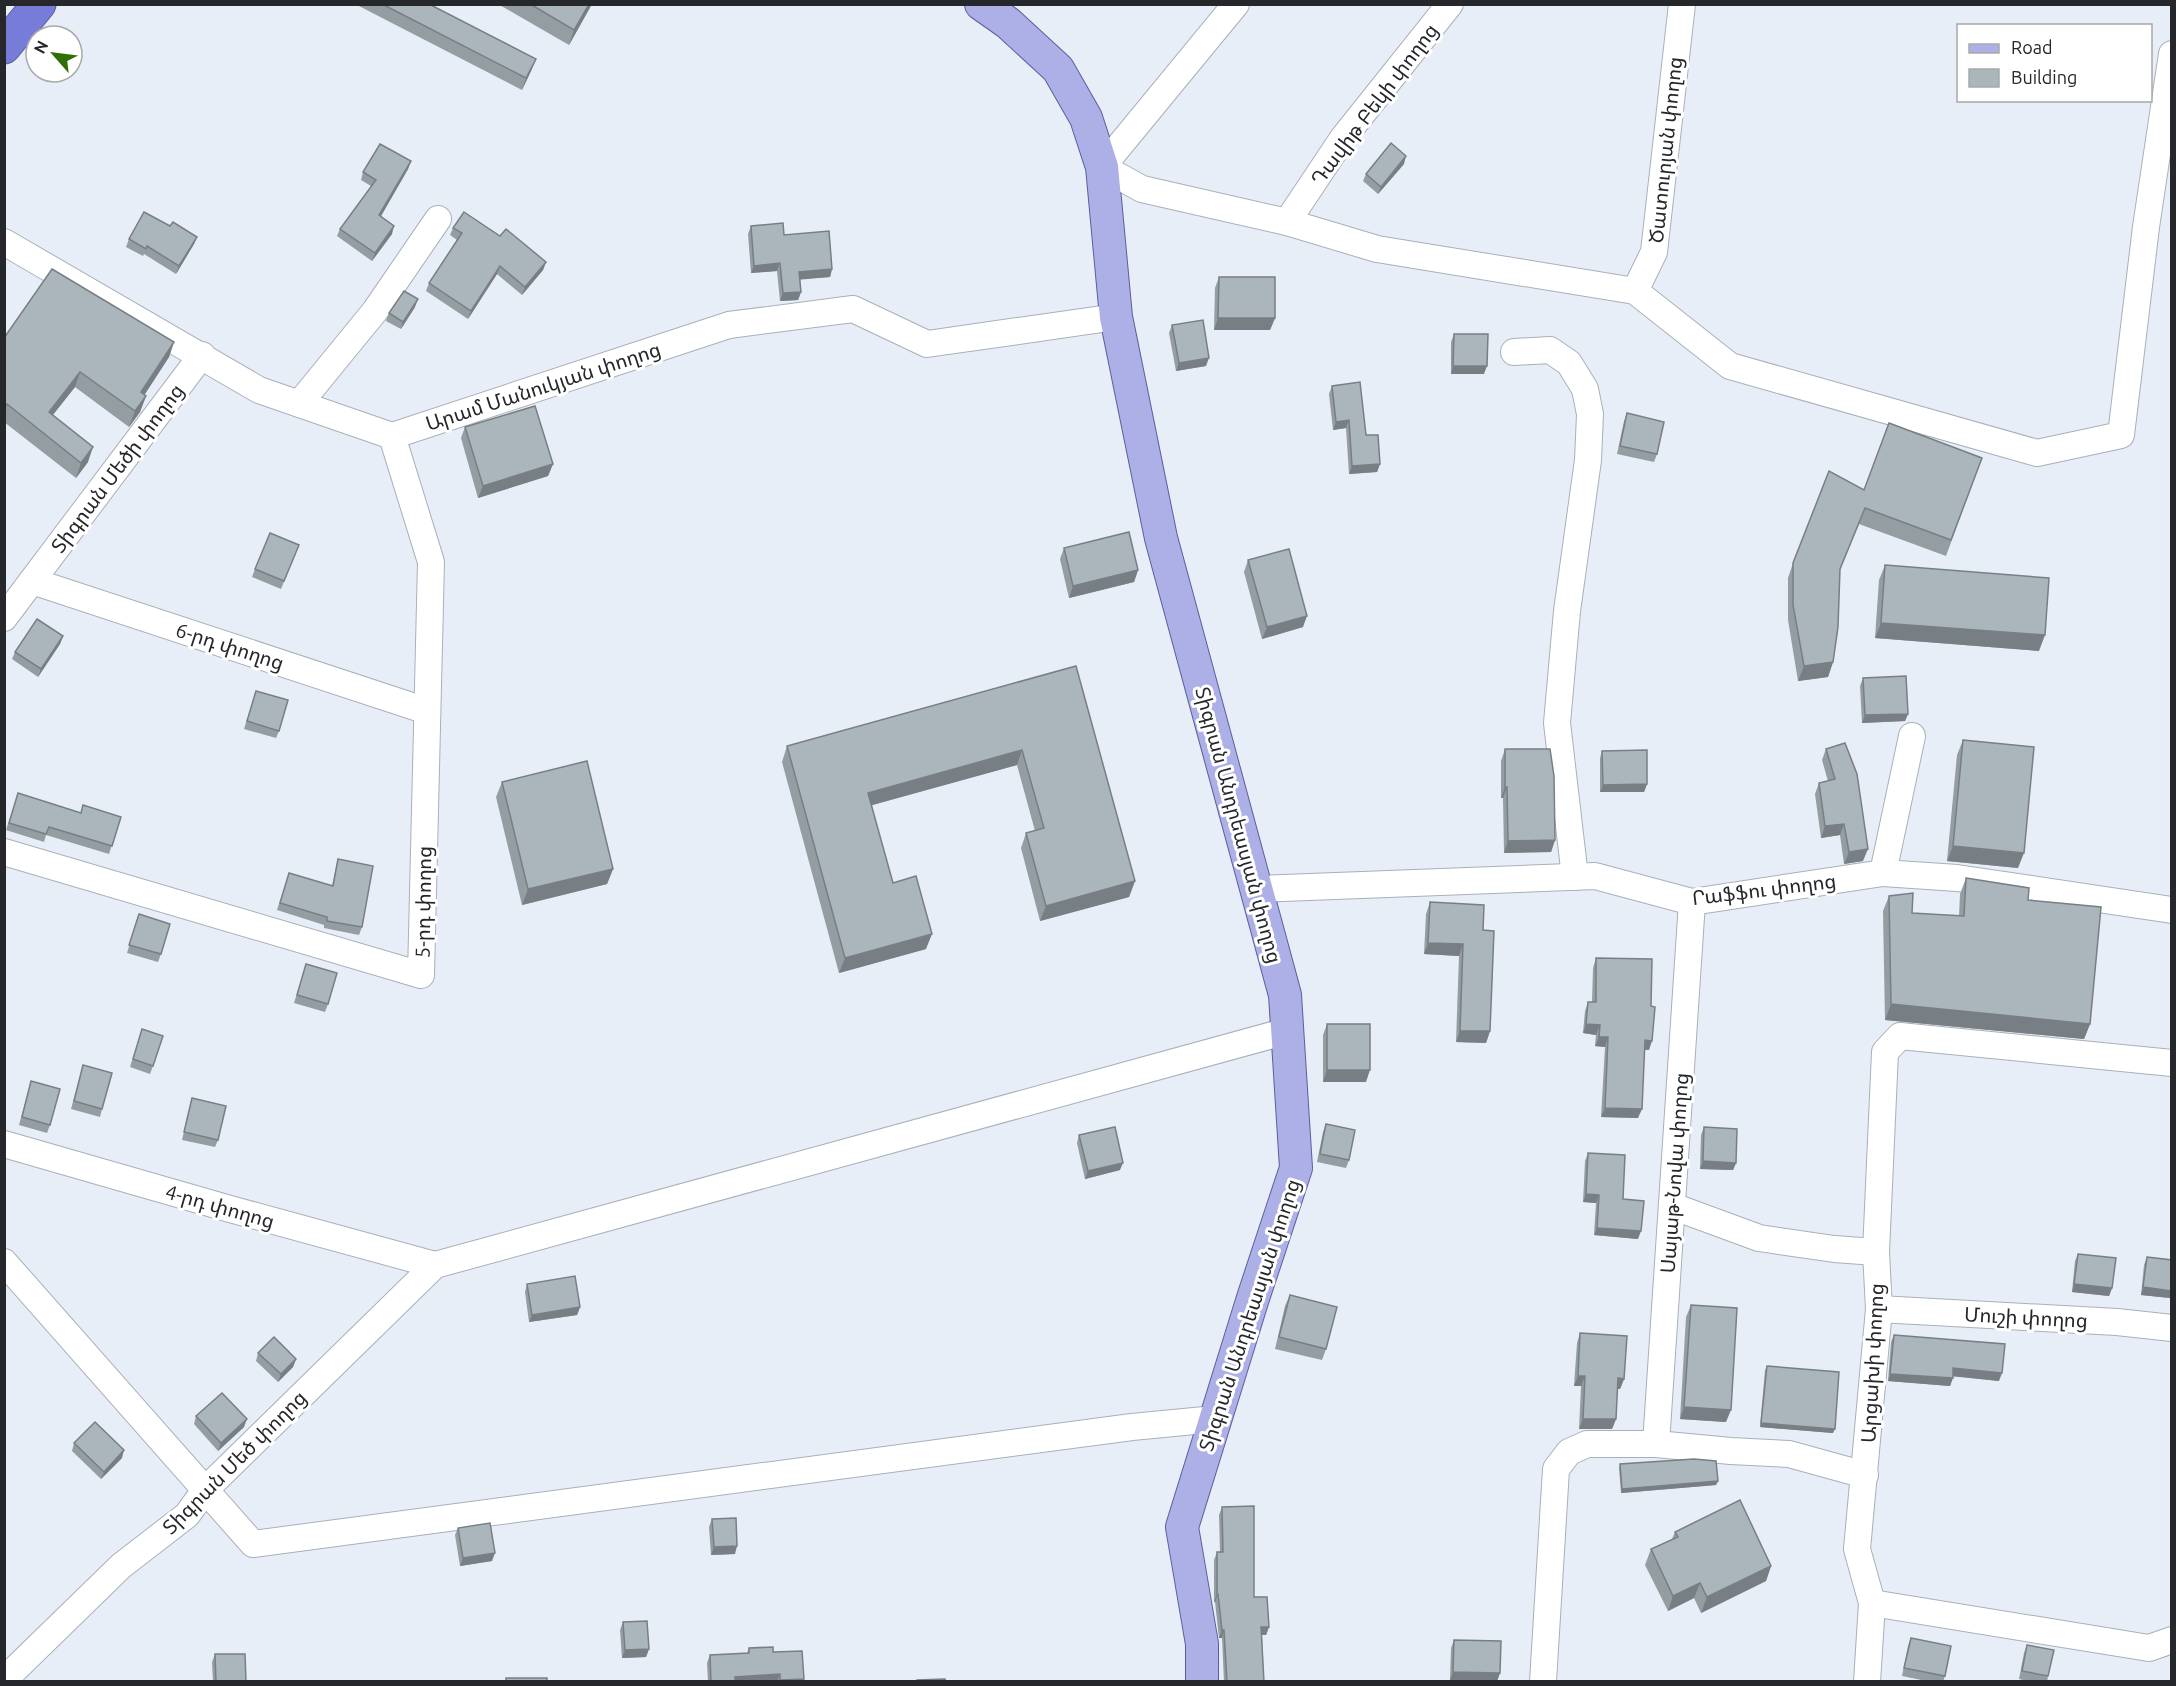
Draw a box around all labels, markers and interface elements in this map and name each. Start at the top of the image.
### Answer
street label: Դավիթ Բեկի փողոց [1306,19,1443,190]
north arrow [24,24,84,84]
legend [1957,24,2152,102]
text: N [30,37,52,56]
text: Road [2011,37,2053,57]
street label: Ծատուրյան փողոց [1644,56,1687,245]
text: Building [2011,67,2077,87]
street label: Արամ Մանուկյան փողոց [423,337,664,436]
street label: Տիգրան Մեծի փողոց [46,379,189,558]
street label: 6-րդ փողոց [173,618,287,675]
street label: Տիգրան Անդրեասյան փողոց [1190,684,1287,966]
street label: 5-րդ փողոց [411,846,436,958]
street label: Րաֆֆու փողոց [1691,869,1838,910]
street label: Սայաթ-Նովա փողոց [1656,1072,1693,1274]
street label: Տիգրան Անդրեասյան փողոց [1194,1176,1305,1454]
street label: 4-րդ փողոց [163,1179,277,1234]
street label: Արցախի փողոց [1856,1283,1889,1443]
street label: Մուշի փողոց [1963,1302,2088,1333]
street label: Տիգրան Մեծ փողոց [157,1385,311,1539]

